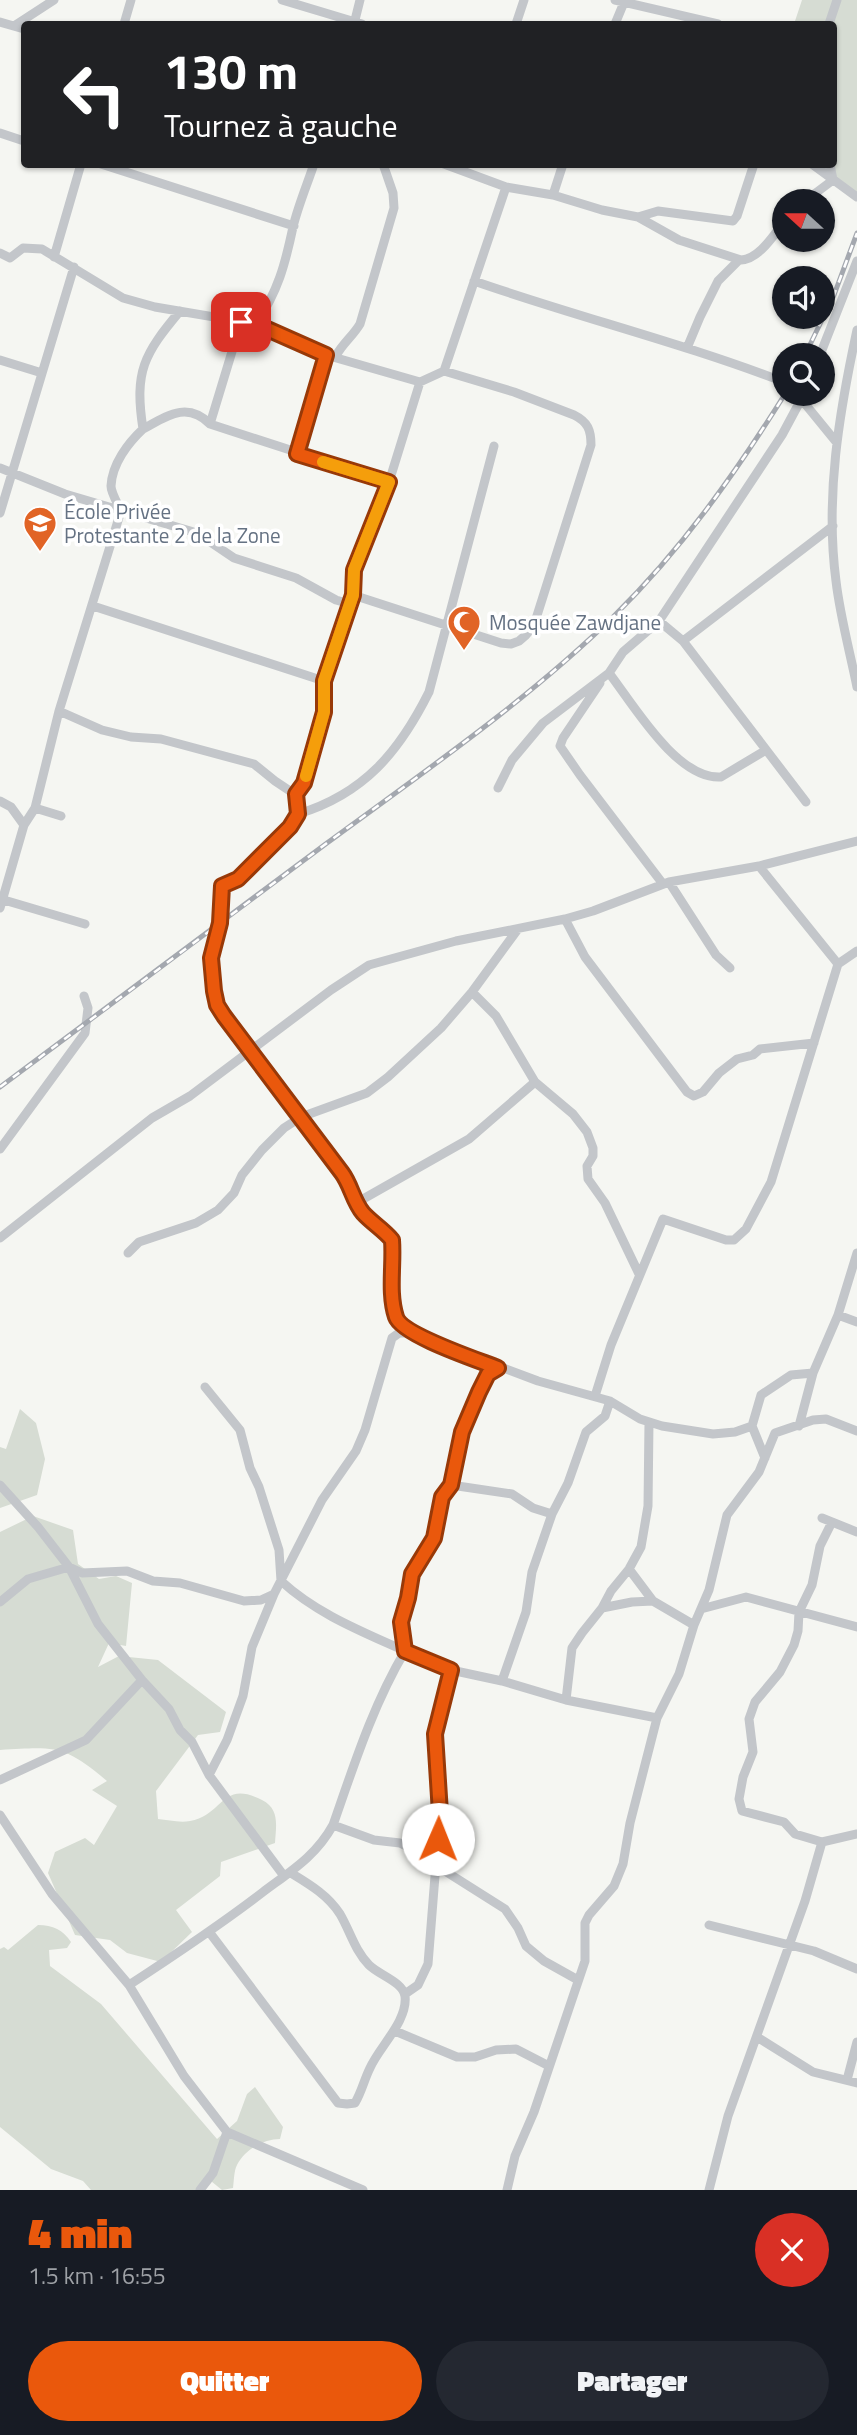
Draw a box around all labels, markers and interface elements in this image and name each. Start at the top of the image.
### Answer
text: 130 m [164,33,298,108]
icon: left [49,49,140,140]
text: Tournez à gauche [164,101,398,149]
north arrow [772,189,835,252]
map controls [772,189,835,406]
button: sound [772,266,835,329]
pin [211,292,271,352]
icon: arrive [222,303,260,341]
button: search [772,343,835,406]
place label: École Privée Protestante 2 de la Zone [64,495,281,551]
school or university icon: École Privée Protestante 2 de la Zone [21,504,59,553]
mosque icon: Mosquée Zawdjane [445,603,483,652]
place label: Mosquée Zawdjane [489,606,661,638]
position arrow [401,1802,475,1876]
text: 4 min [28,2200,132,2264]
button: close [755,2213,829,2287]
text: 1.5 km · 16:55 [28,2258,166,2293]
button: Quitter [28,2341,422,2421]
button: Partager [436,2341,829,2421]

